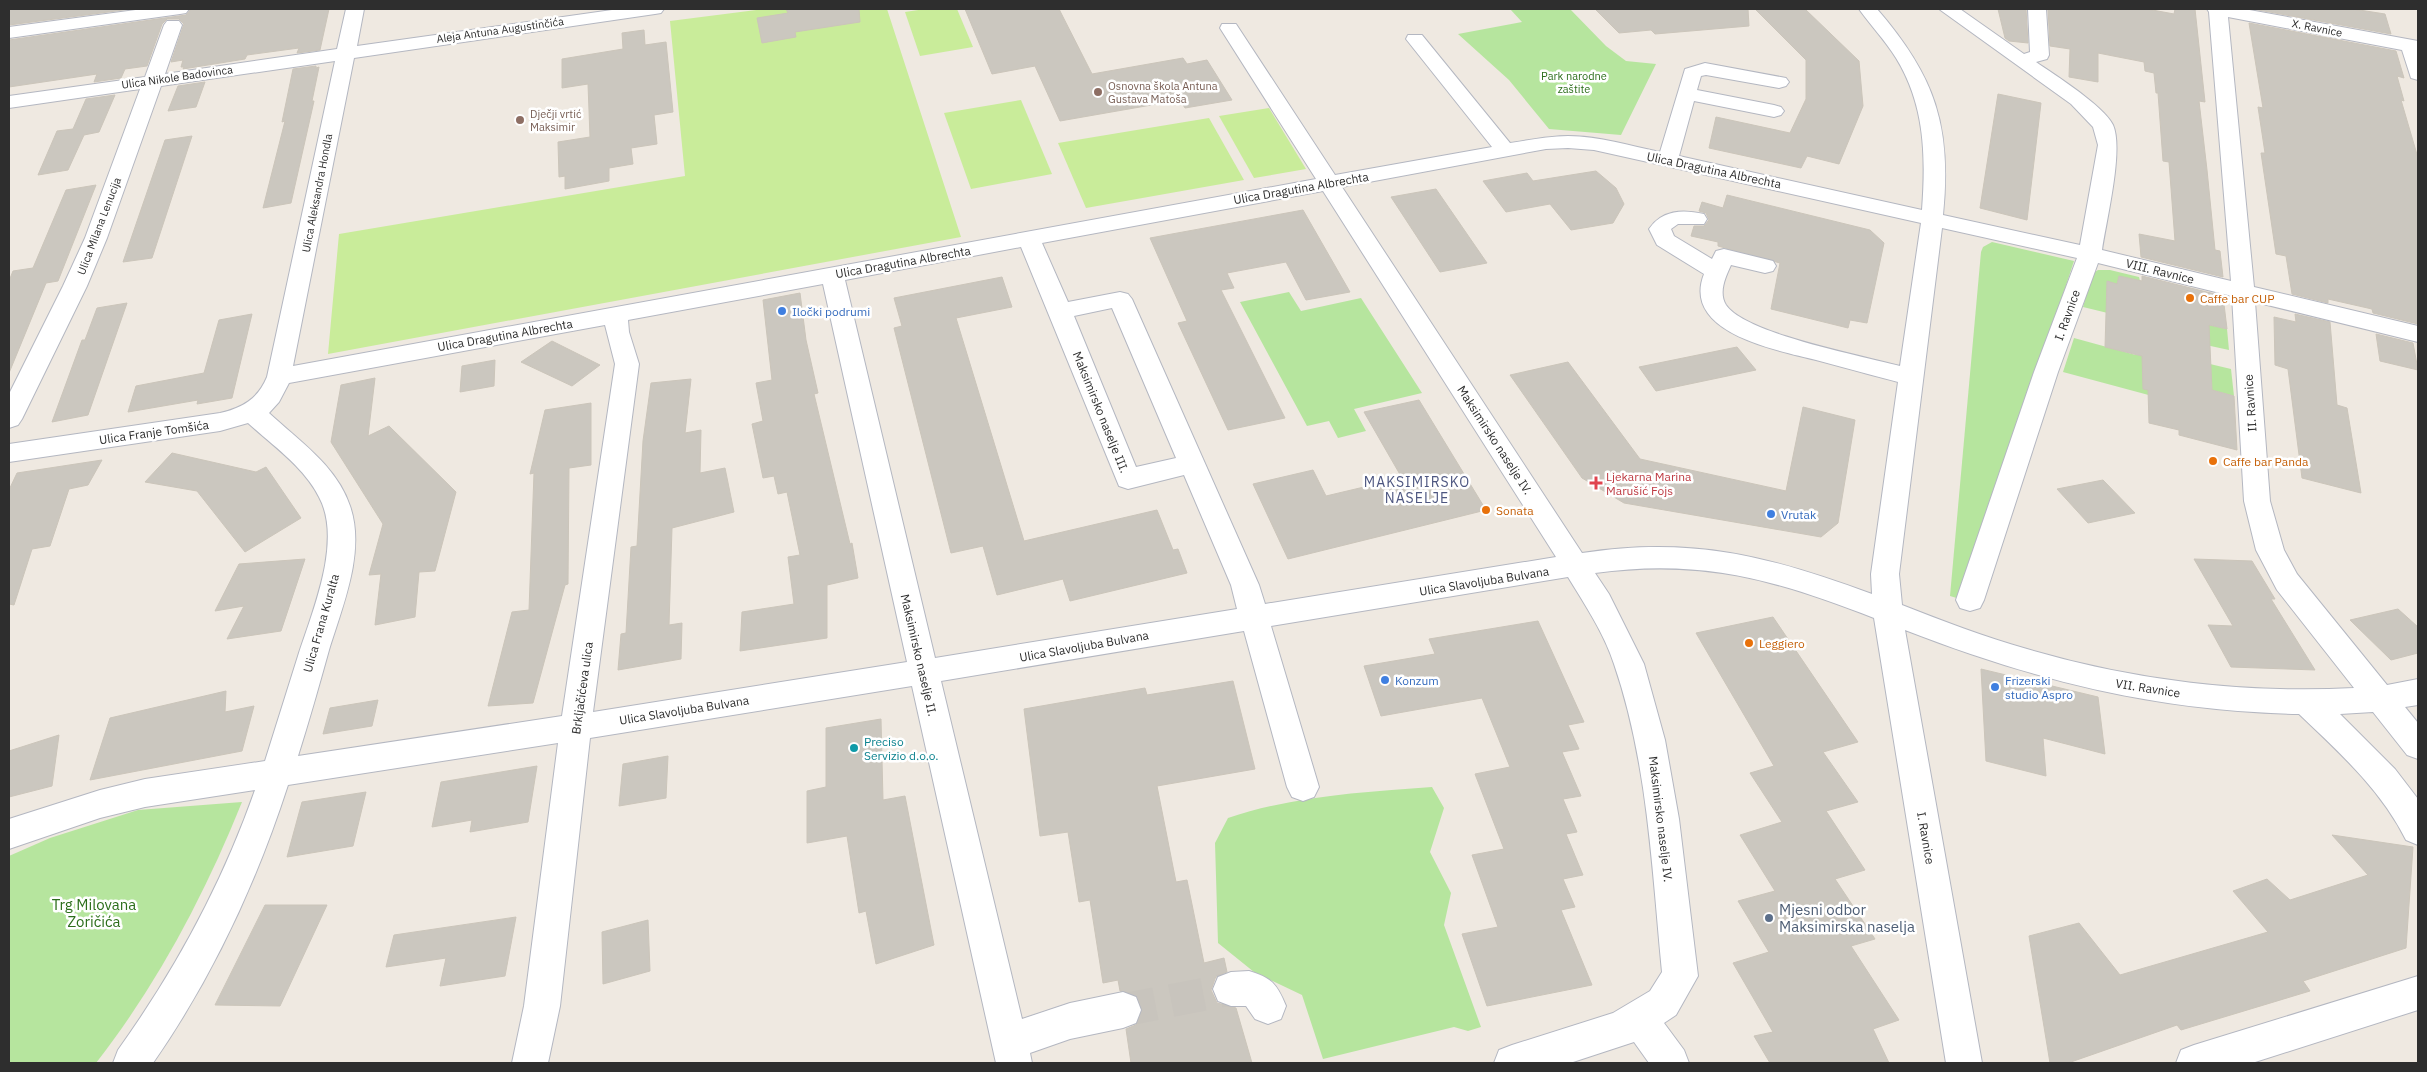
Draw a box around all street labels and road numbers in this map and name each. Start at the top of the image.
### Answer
street label: Aleja Antuna Augustinčića [435,14,565,46]
street label: X. Ravnice [2291,16,2343,40]
street label: Ulica Nikole Badovinca [120,62,234,92]
street label: Ulica Aleksandra Hondla [299,132,335,254]
street label: Ulica Dragutina Albrechta [1645,148,1783,192]
street label: Ulica Dragutina Albrechta [1232,169,1370,207]
street label: Ulica Milana Lenucija [74,175,124,277]
street label: Ulica Dragutina Albrechta [834,243,972,281]
street label: VIII. Ravnice [2124,255,2196,287]
street label: I. Ravnice [2051,287,2083,342]
street label: Ulica Dragutina Albrechta [436,316,574,354]
street label: Maksimirsko naselje III. [1070,349,1132,475]
street label: II. Ravnice [2240,373,2259,432]
street label: Maksimirsko naselje IV. [1454,383,1536,497]
street label: Ulica Franje Tomšića [98,417,210,447]
street label: Ulica Slavoljuba Bulvana [1418,563,1551,599]
street label: Ulica Frana Kuralta [300,571,342,674]
street label: Maksimirsko naselje II. [898,593,940,717]
street label: Ulica Slavoljuba Bulvana [1018,627,1151,665]
street label: Brkljačićeva ulica [568,640,596,735]
street label: VII. Ravnice [2115,675,2182,701]
street label: Ulica Slavoljuba Bulvana [618,692,751,728]
street label: Maksimirsko naselje IV. [1646,755,1676,883]
street label: I. Ravnice [1914,811,1938,866]

